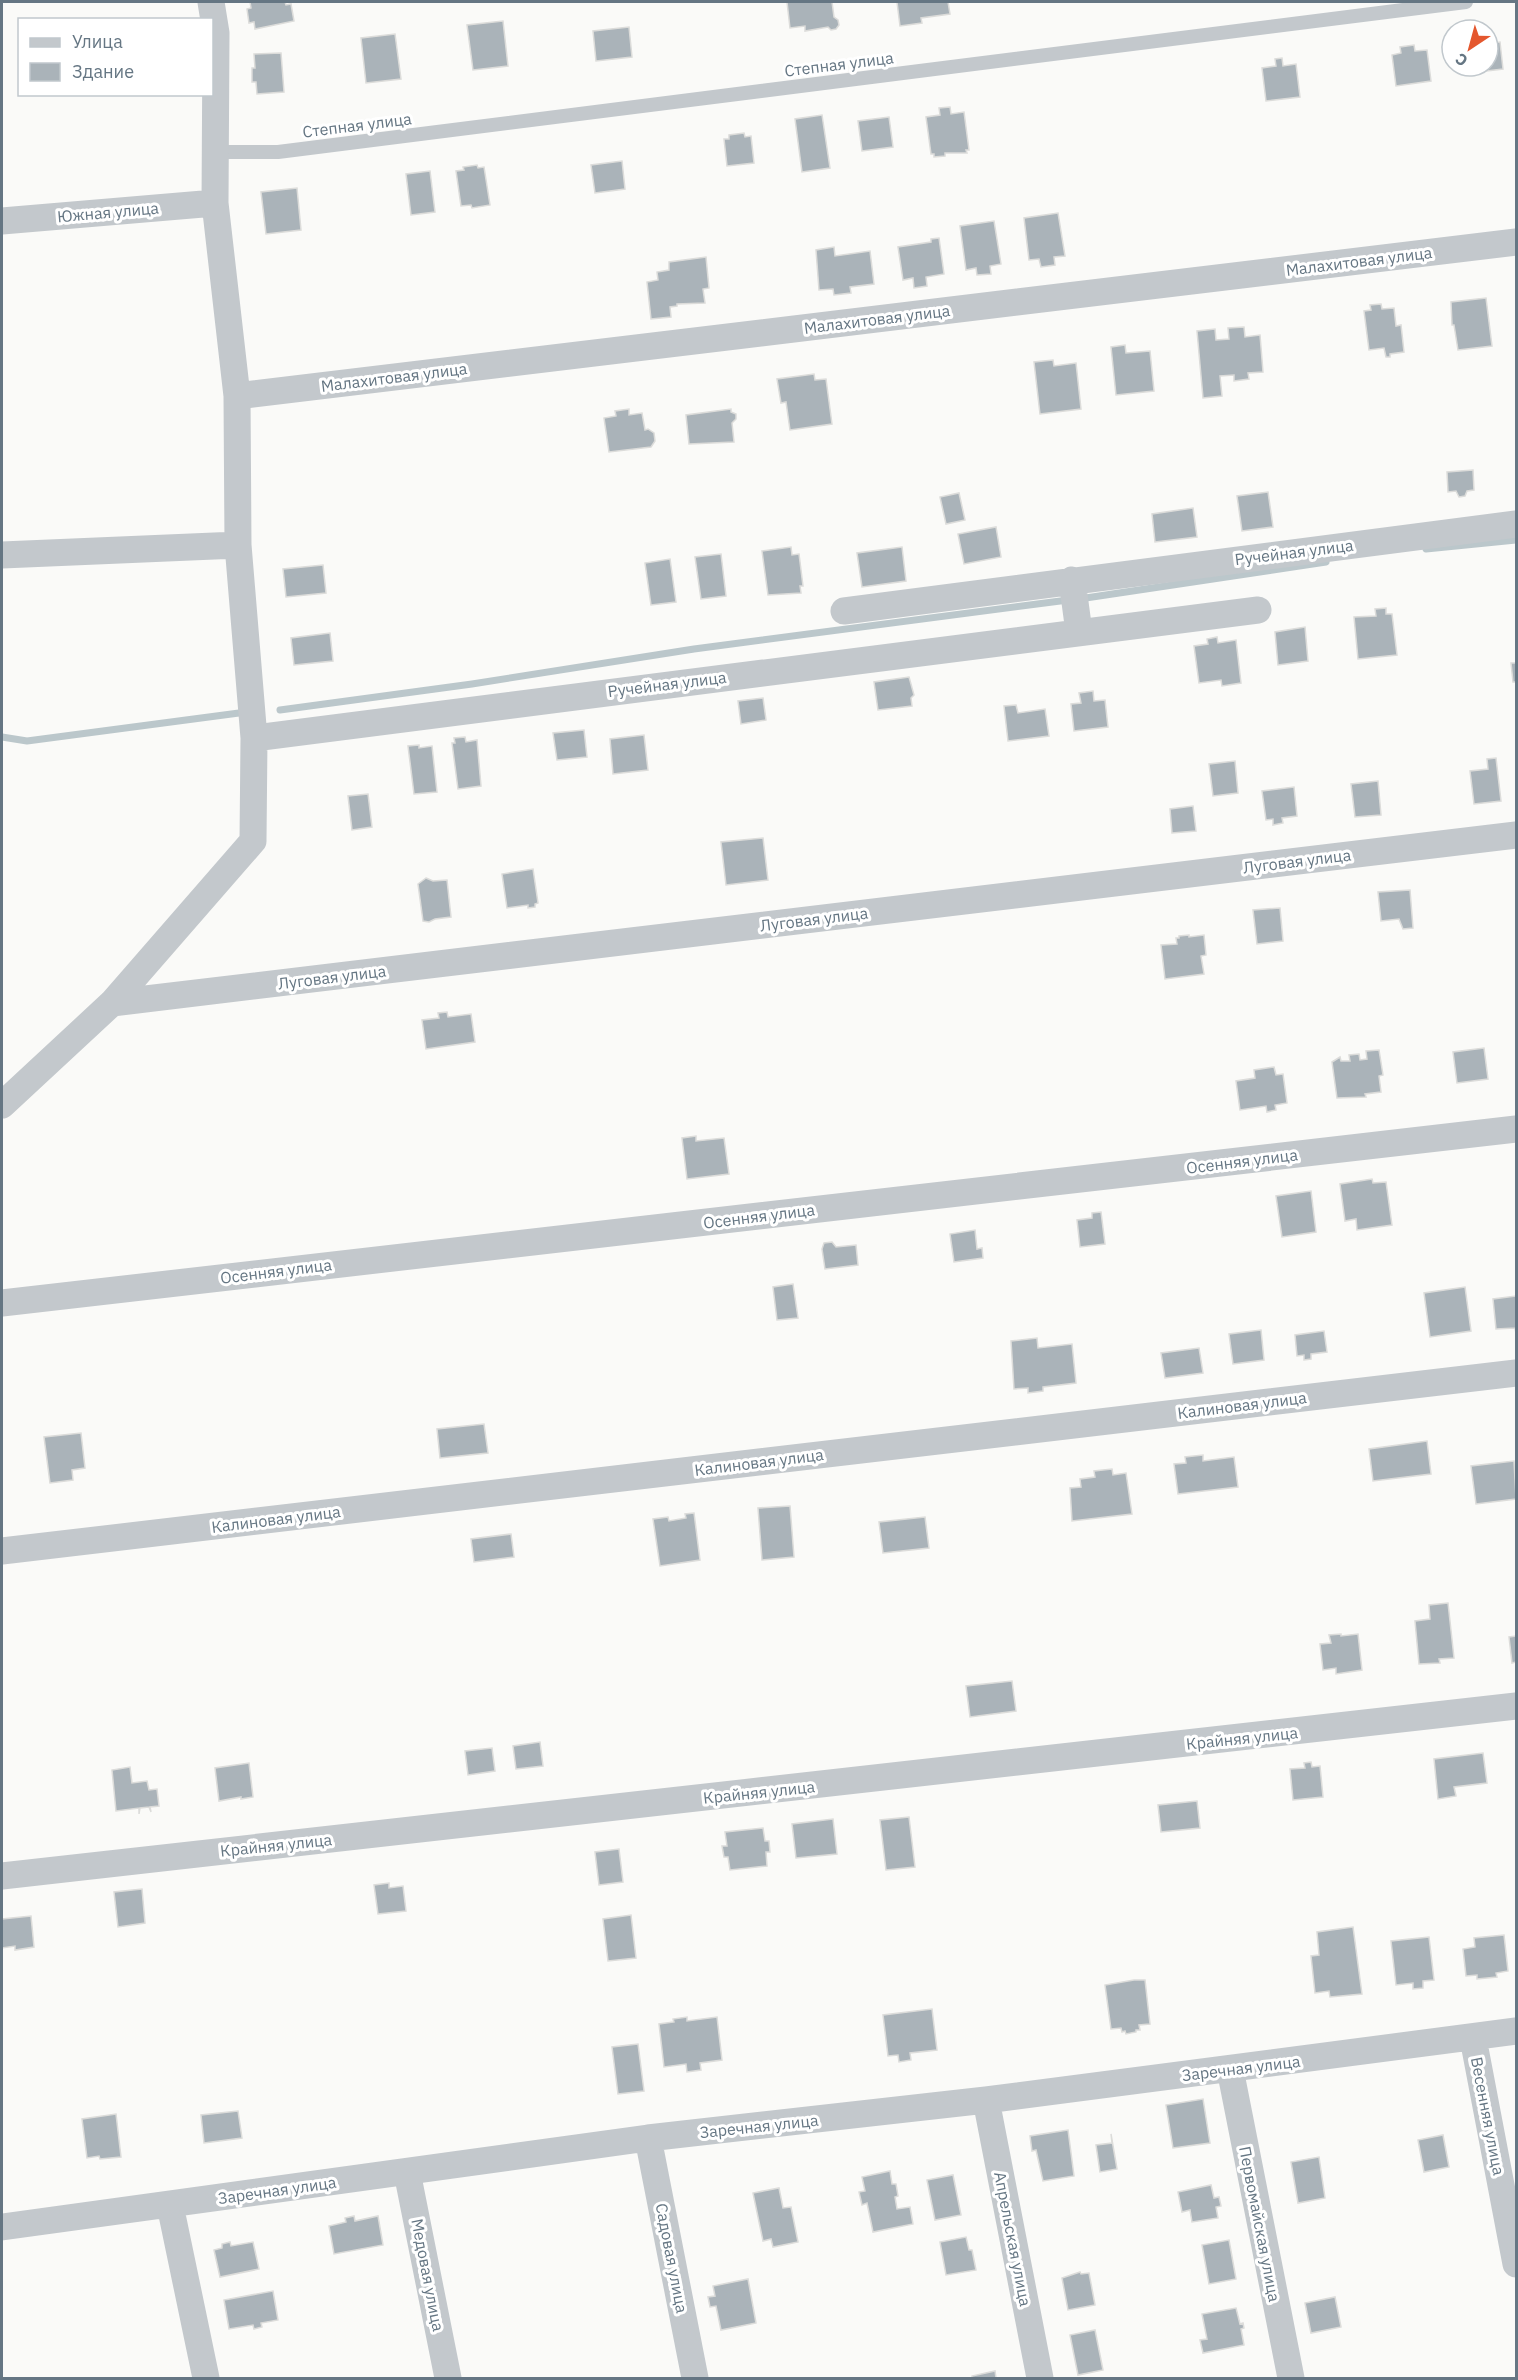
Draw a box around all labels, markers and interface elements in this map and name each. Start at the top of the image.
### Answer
legend [18,18,213,96]
north arrow [1440,18,1500,78]
text: Улица [72,30,123,53]
street label: Степная улица [783,47,895,81]
text: С [1451,49,1471,71]
text: Здание [72,60,134,83]
street label: Степная улица [301,108,413,142]
street label: Южная улица [56,198,160,226]
street label: Малахитовая улица [1285,242,1434,280]
street label: Малахитовая улица [803,300,952,338]
street label: Малахитовая улица [320,358,469,396]
street label: Ручейная улица [1234,535,1355,569]
street label: Ручейная улица [607,667,728,701]
street label: Луговая улица [1242,844,1353,878]
street label: Луговая улица [759,902,870,936]
street label: Луговая улица [277,960,388,994]
street label: Осенняя улица [1185,1144,1299,1178]
street label: Осенняя улица [702,1199,816,1233]
street label: Осенняя улица [219,1254,333,1288]
street label: Калиновая улица [1176,1387,1308,1423]
street label: Калиновая улица [693,1444,825,1480]
street label: Калиновая улица [210,1501,342,1537]
street label: Крайняя улица [1185,1722,1299,1754]
street label: Крайняя улица [702,1776,816,1808]
street label: Крайняя улица [219,1829,333,1861]
street label: Заречная улица [1181,2051,1302,2085]
street label: Весенняя улица [1467,2055,1509,2177]
street label: Заречная улица [699,2110,820,2142]
street label: Первомайская улица [1235,2145,1285,2304]
street label: Апрельская улица [990,2170,1036,2308]
street label: Заречная улица [217,2172,338,2208]
street label: Садовая улица [652,2201,693,2315]
street label: Медовая улица [407,2217,449,2333]

